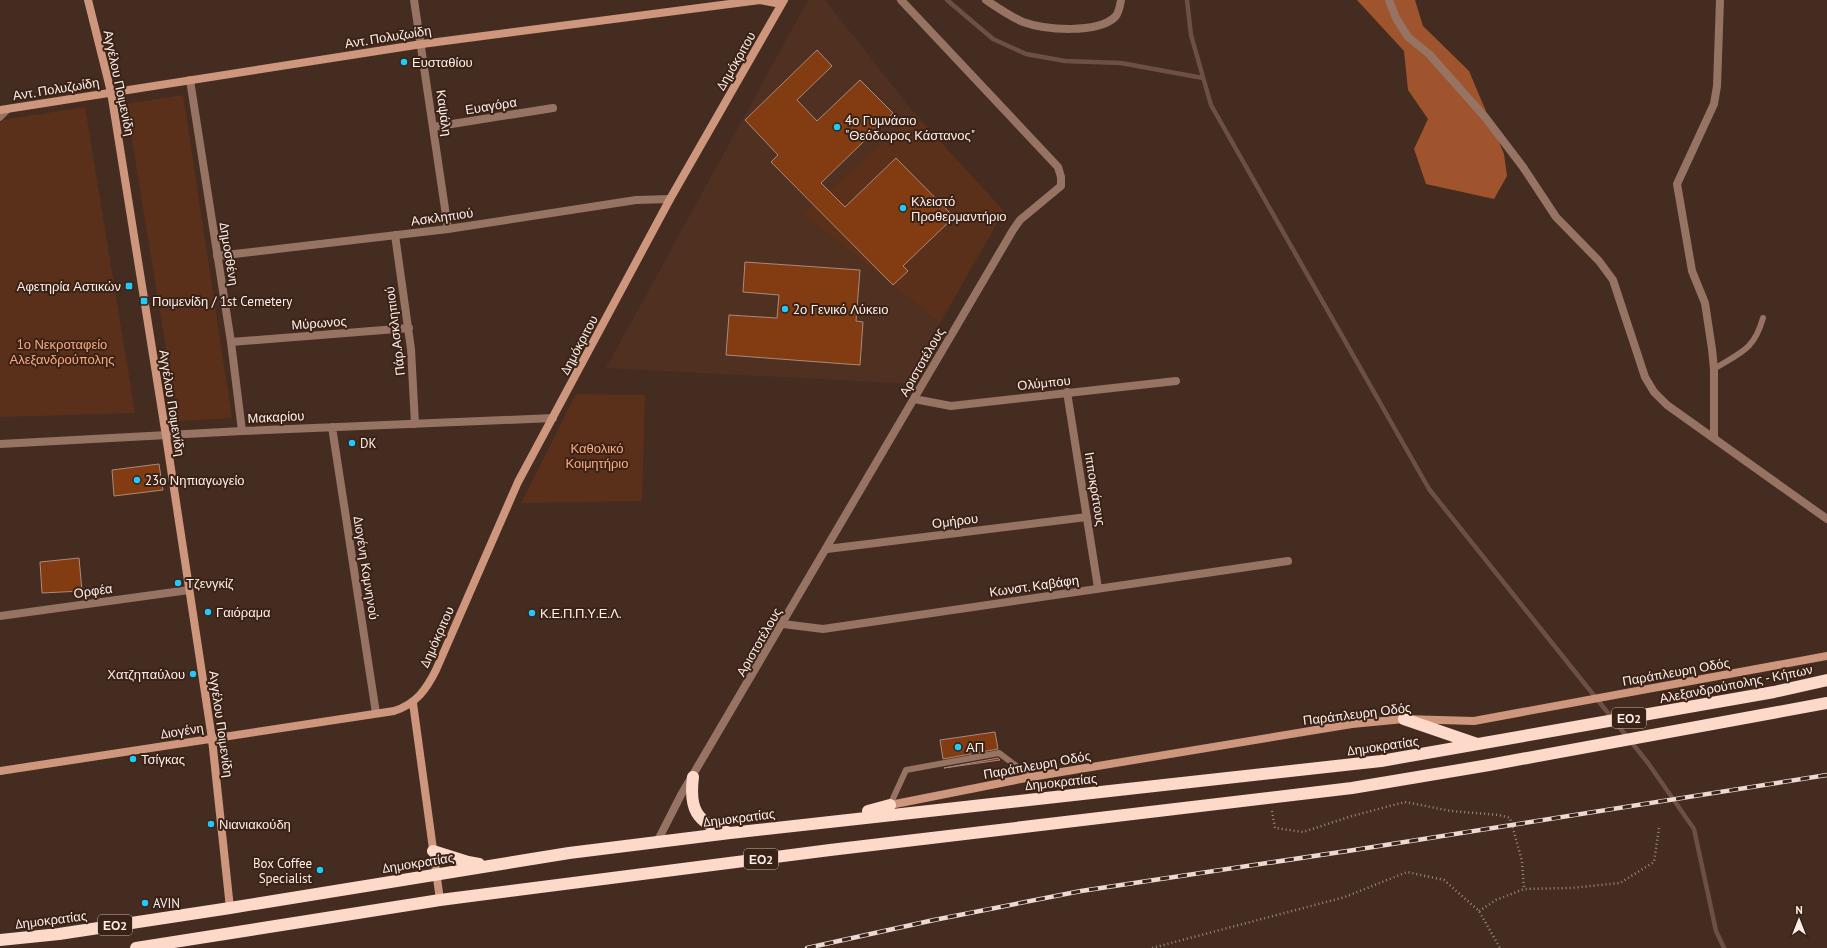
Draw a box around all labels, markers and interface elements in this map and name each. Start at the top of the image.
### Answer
street label: Αντ. Πολυζωίδη [344,22,432,52]
street label: Αγγέλου Ποιμενίδη [99,29,139,137]
street label: Δημόκριτου [712,29,760,93]
place label: Ευσταθίου [412,54,473,71]
marker: Ευσταθίου [399,57,409,67]
street label: Αντ. Πολυζωίδη [12,74,100,104]
street label: Καψάλη [432,89,456,137]
street label: Ευαγόρα [464,93,518,118]
place label: 4ο Γυμνάσιο "Θεόδωρος Κάστανος" [845,112,975,144]
marker: 4ο Γυμνάσιο "Θεόδωρος Κάστανος" [832,122,842,132]
place label: Κλειστό Προθερμαντήριο [911,193,1007,225]
marker: Κλειστό Προθερμαντήριο [898,203,908,213]
street label: Ασκληπιού [410,204,474,230]
street label: Δημοσθένη [216,221,242,287]
place label: Αφετηρία Αστικών [17,278,121,295]
marker: Αφετηρία Αστικών [124,281,134,291]
street label: Πάρ.Ασκληπιού [381,285,409,377]
place label: Ποιμενίδη / 1st Cemetery [152,293,292,310]
marker: Ποιμενίδη / 1st Cemetery [139,296,149,306]
place label: 2ο Γενικό Λύκειο [793,301,888,318]
marker: 2ο Γενικό Λύκειο [780,304,790,314]
street label: Δημόκριτου [556,312,602,378]
street label: Μύρωνος [291,313,347,333]
street label: Αριστοτέλους [895,324,949,400]
park label: 1ο Νεκροταφείο Αλεξανδρούπολης [9,336,115,368]
street label: Αγγέλου Ποιμενίδη [155,348,189,458]
street label: Ολύμπου [1016,372,1072,394]
street label: Μακαρίου [247,407,305,427]
place label: DK [360,435,377,452]
marker: DK [347,438,357,448]
park label: Καθολικό Κοιμητήριο [566,440,628,472]
street label: Ιπποκράτους [1081,451,1109,527]
place label: 23ο Νηπιαγωγείο [145,472,245,489]
marker: 23ο Νηπιαγωγείο [132,475,142,485]
street label: Ομήρου [931,510,979,532]
street label: Διογένη Κομνηνού [349,515,383,621]
street label: Κωνστ. Καβάφη [988,571,1080,601]
place label: Τζενγκίζ [186,575,234,592]
marker: Τζενγκίζ [173,578,183,588]
street label: Ορφέα [72,580,114,602]
place label: Γαιόραμα [216,604,271,621]
street label: Δημόκριτου [416,604,458,670]
street label: Αριστοτέλους [732,604,786,680]
place label: Κ.Ε.Π.Π.Υ.Ε.Λ. [540,605,622,622]
marker: Γαιόραμα [203,607,213,617]
marker: Κ.Ε.Π.Π.Υ.Ε.Λ. [527,608,537,618]
street label: Παράπλευρη Οδός [1621,654,1731,690]
street label: Αλεξανδρούπολης - Κήπων [1658,661,1814,707]
place label: Χατζηπαύλου [107,666,185,683]
marker: Χατζηπαύλου [188,669,198,679]
street label: Αγγέλου Ποιμενίδη [205,669,237,779]
street label: Παράπλευρη Οδός [1302,699,1412,729]
road number: ΕΟ2 [1612,708,1646,728]
street label: Διογένη [159,719,205,743]
street label: Δημοκρατίας [1346,733,1420,759]
place label: ΑΠ [966,739,984,756]
marker: ΑΠ [953,742,963,752]
street label: Παράπλευρη Οδός [982,747,1092,783]
place label: Τσίγκας [141,751,185,768]
marker: Τσίγκας [128,754,138,764]
street label: Δημοκρατίας [1024,770,1098,794]
street label: Δημοκρατίας [702,805,776,831]
place label: Νιανιακούδη [219,816,291,833]
marker: Νιανιακούδη [206,819,216,829]
street label: Δημοκρατίας [381,849,455,877]
road number: ΕΟ2 [744,849,778,869]
place label: Box Coffee Specialist [253,855,313,887]
marker: Box Coffee Specialist [315,865,325,875]
place label: AVIN [153,895,180,912]
marker: AVIN [140,898,150,908]
north arrow [1779,900,1819,940]
text: N [1795,903,1803,917]
street label: Δημοκρατίας [14,907,88,933]
road number: ΕΟ2 [98,915,132,935]

